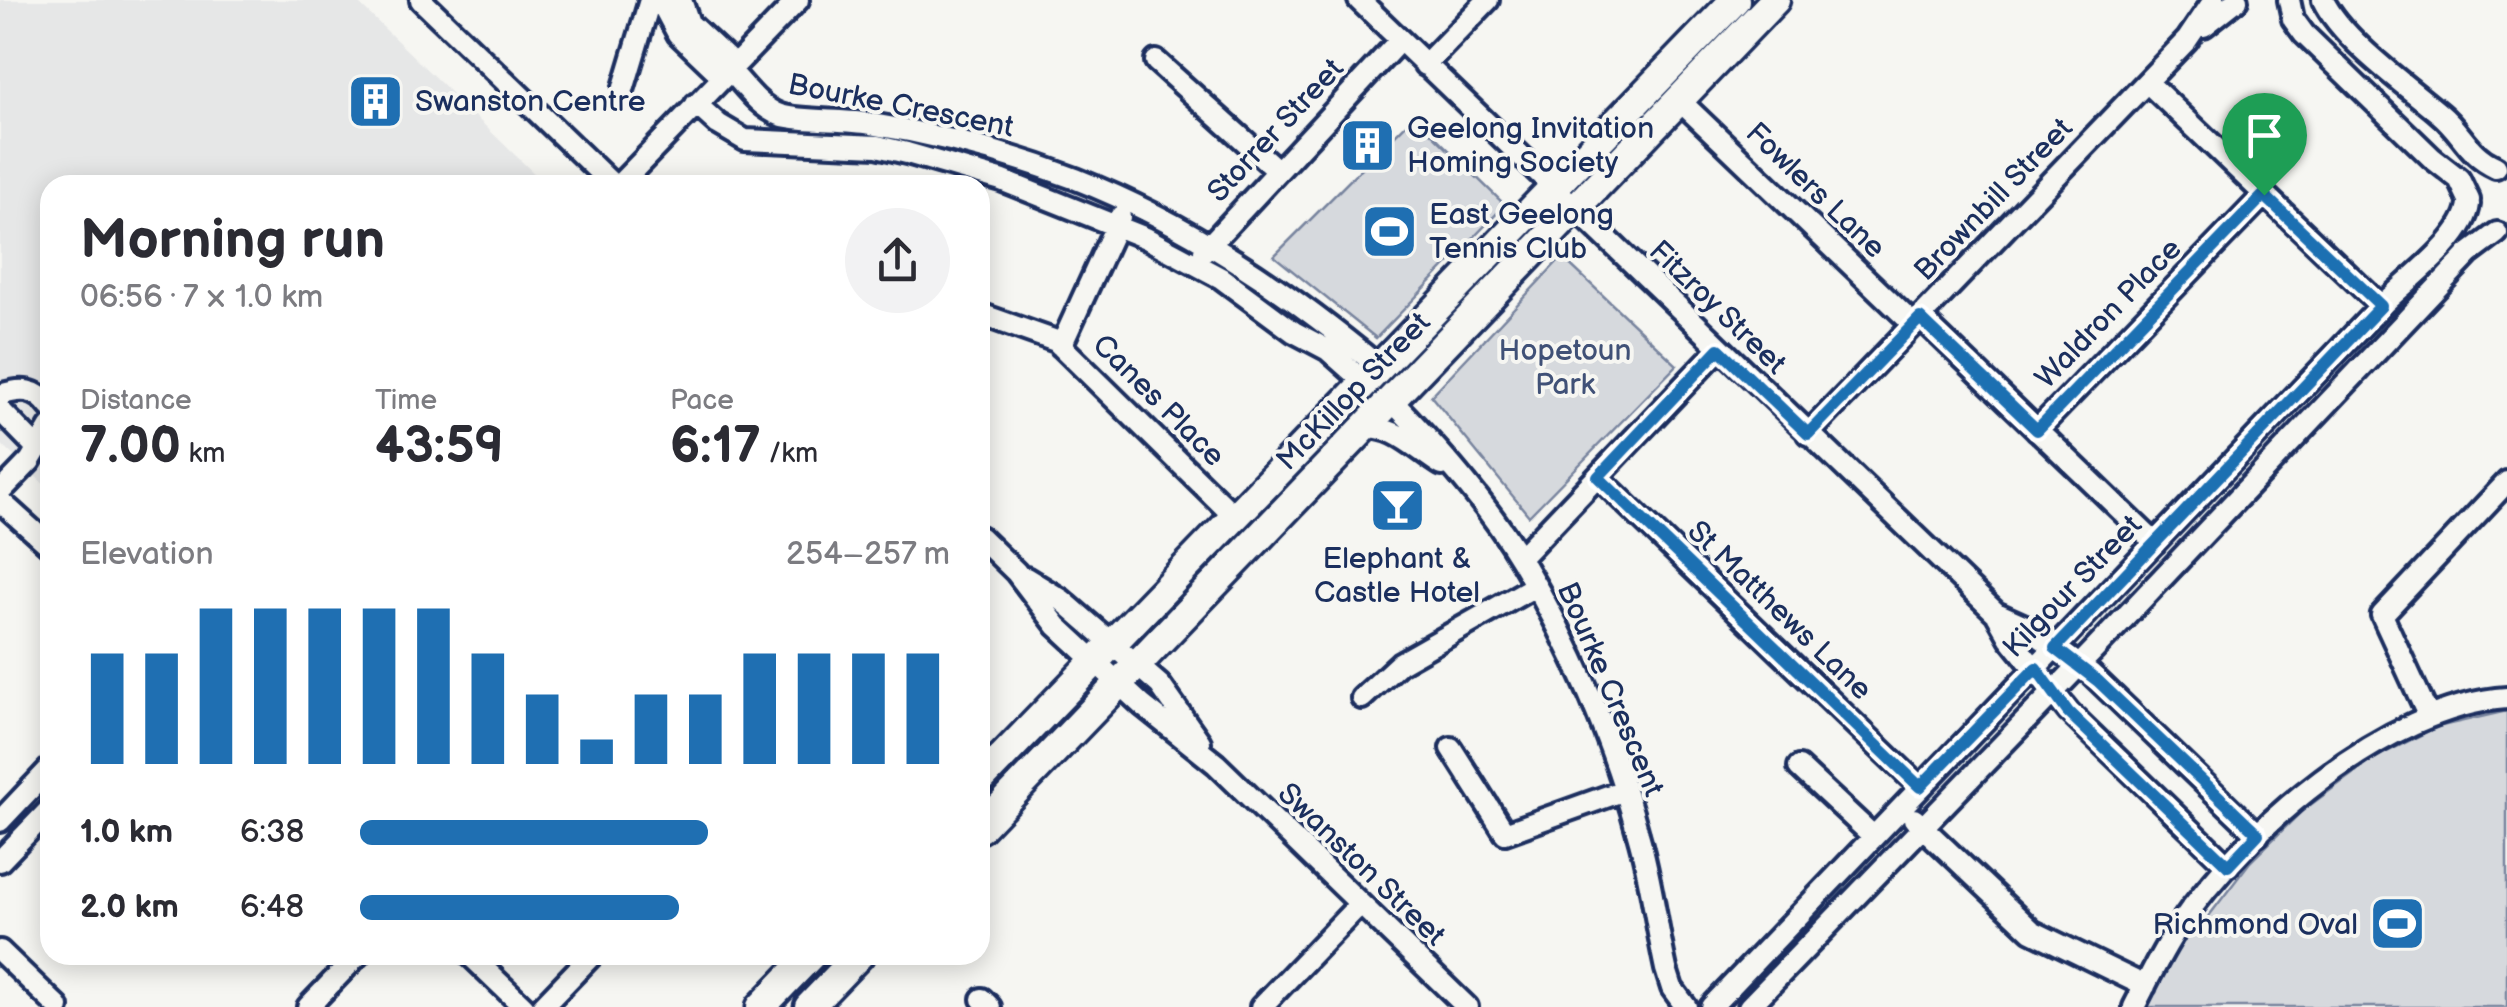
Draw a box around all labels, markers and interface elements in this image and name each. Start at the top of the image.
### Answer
street label: Storrer Street [1200,51,1351,210]
street label: Bourke Crescent [785,66,1017,145]
building icon: Swanston Centre [346,71,406,131]
place label: Swanston Centre [415,84,645,120]
pin [2222,93,2307,196]
icon: arrive [2237,108,2292,163]
place label: Geelong Invitation Homing Society [1407,111,1654,181]
street label: Brownbill Street [1907,111,2080,288]
building icon: Geelong Invitation Homing Society [1338,115,1398,175]
street label: Fowlers Lane [1738,115,1893,266]
place label: East Geelong Tennis Club [1429,197,1614,267]
sports icon: East Geelong Tennis Club [1360,201,1420,261]
text: Morning run [80,207,385,274]
button: share [845,208,950,313]
street label: Waldron Place [2028,231,2189,396]
street label: Fitzroy Street [1641,233,1793,382]
text: 06:56 · 7 × 1.0 km [80,278,323,317]
street label: McKillop Street [1269,305,1438,478]
street label: Canes Place [1085,327,1232,474]
park label: Hopetoun Park [1499,333,1631,403]
text: Distance [80,384,192,417]
text: Time [375,384,437,417]
text: Pace [670,384,734,417]
text: 7.00 [80,417,181,477]
text: 43:59 [375,417,504,477]
text: 6:17 [670,417,761,477]
text: km [181,437,225,470]
text: /km [761,437,818,470]
bar icon: Elephant & Castle Hotel [1367,476,1427,536]
street label: Kilgour Street [1996,508,2150,666]
street label: St Matthews Lane [1680,514,1879,708]
text: Elevation [80,535,213,574]
text: 254–257 m [786,535,950,574]
place label: Elephant & Castle Hotel [1314,541,1480,611]
street label: Bourke Crescent [1549,577,1671,802]
street label: Swanston Street [1270,776,1453,954]
text: 1.0 km [80,813,173,852]
text: 6:38 [240,813,304,852]
text: 2.0 km [80,888,179,927]
text: 6:48 [240,888,304,927]
sports icon: Richmond Oval [2367,894,2427,954]
place label: Richmond Oval [2152,907,2358,943]

